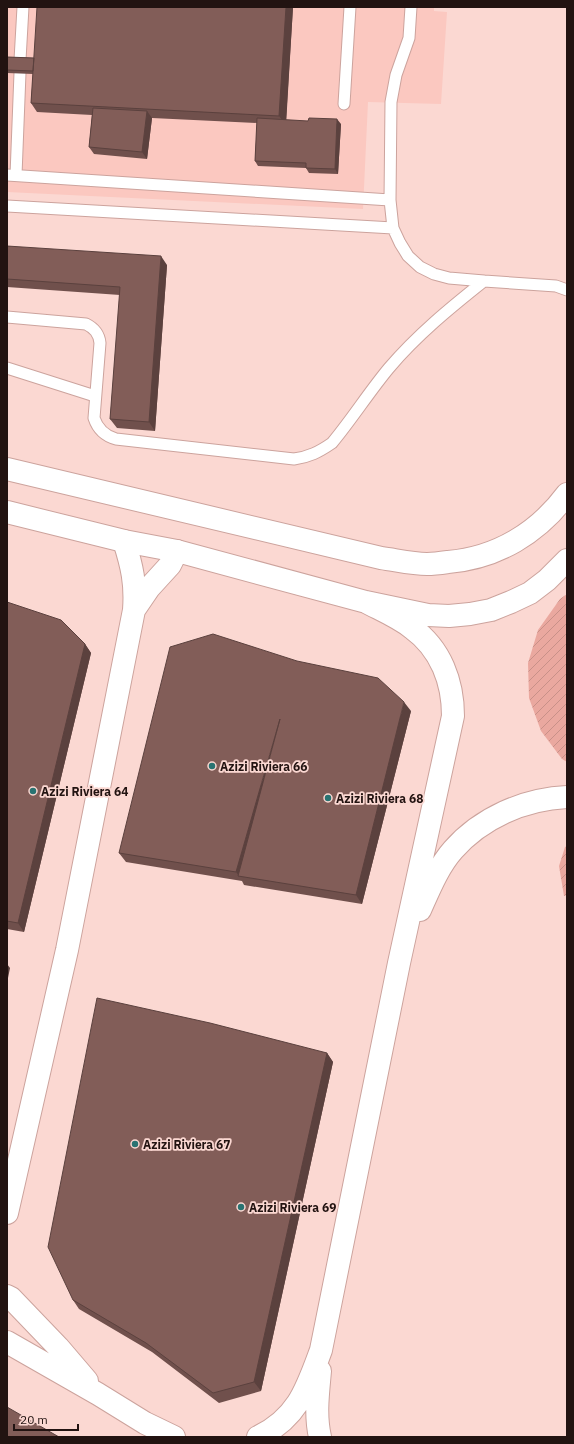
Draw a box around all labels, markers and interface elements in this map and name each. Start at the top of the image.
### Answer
place label: Azizi Riviera 66 [220,759,307,774]
marker: Azizi Riviera 66 [207,761,217,771]
place label: Azizi Riviera 64 [41,784,128,799]
marker: Azizi Riviera 64 [28,786,38,796]
place label: Azizi Riviera 68 [336,791,423,806]
marker: Azizi Riviera 68 [323,793,333,803]
place label: Azizi Riviera 67 [143,1137,230,1152]
marker: Azizi Riviera 67 [130,1139,140,1149]
place label: Azizi Riviera 69 [249,1200,336,1215]
marker: Azizi Riviera 69 [236,1202,246,1212]
scale bar [14,1406,78,1432]
text: 20 m [20,1412,48,1427]

